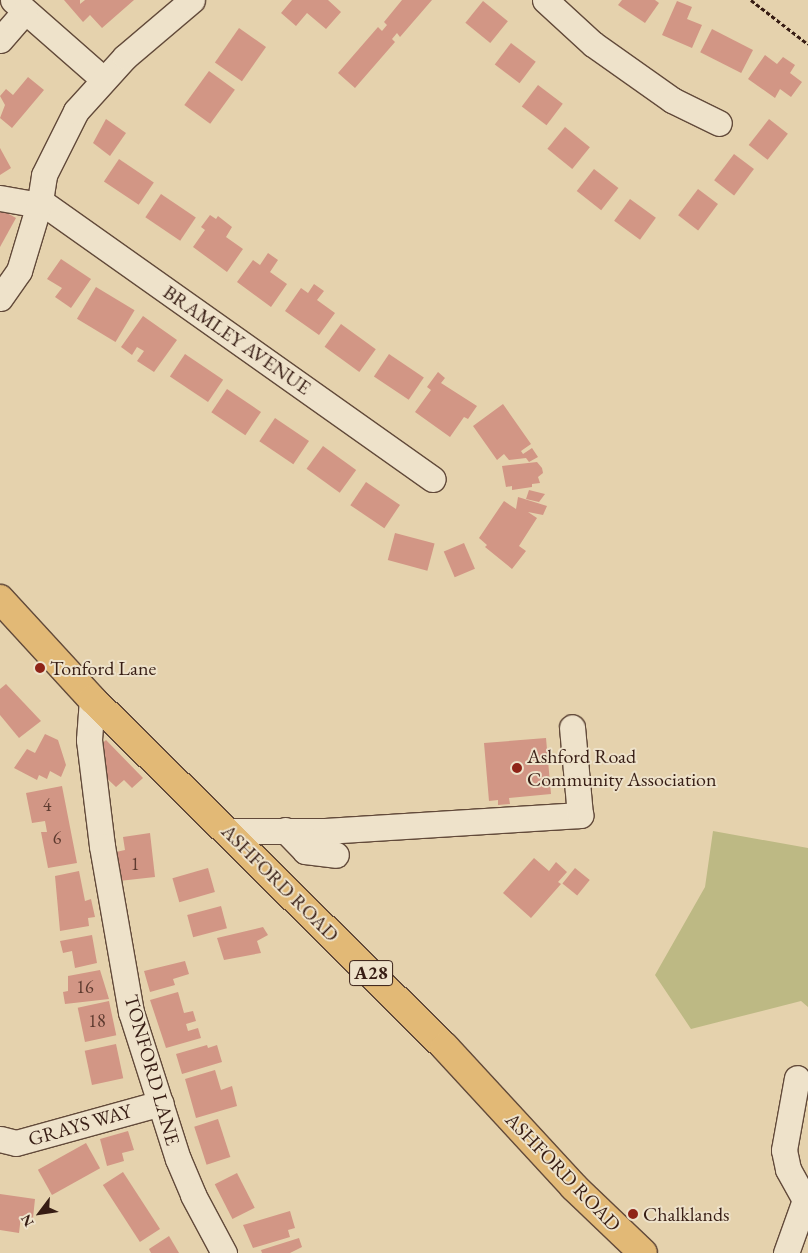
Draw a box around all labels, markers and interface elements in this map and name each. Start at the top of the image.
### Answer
street label: BRAMLEY AVENUE [159,280,315,400]
place label: Tonford Lane [50,656,156,680]
marker: Tonford Lane [34,662,46,674]
place label: Ashford Road Community Association [527,744,717,791]
marker: Ashford Road Community Association [511,762,523,774]
house number: 4 [43,794,51,816]
street label: ASHFORD ROAD [216,819,344,947]
house number: 6 [53,827,61,849]
house number: 1 [131,853,139,875]
road number: A28 [348,956,394,990]
house number: 16 [76,976,94,998]
street label: TONFORD LANE [119,992,185,1148]
house number: 18 [88,1010,106,1032]
street label: GRAYS WAY [26,1099,134,1151]
street label: ASHFORD ROAD [500,1108,626,1236]
north arrow [15,1188,65,1238]
place label: Chalklands [643,1202,730,1226]
marker: Chalklands [627,1208,639,1220]
text: N [17,1211,38,1230]

